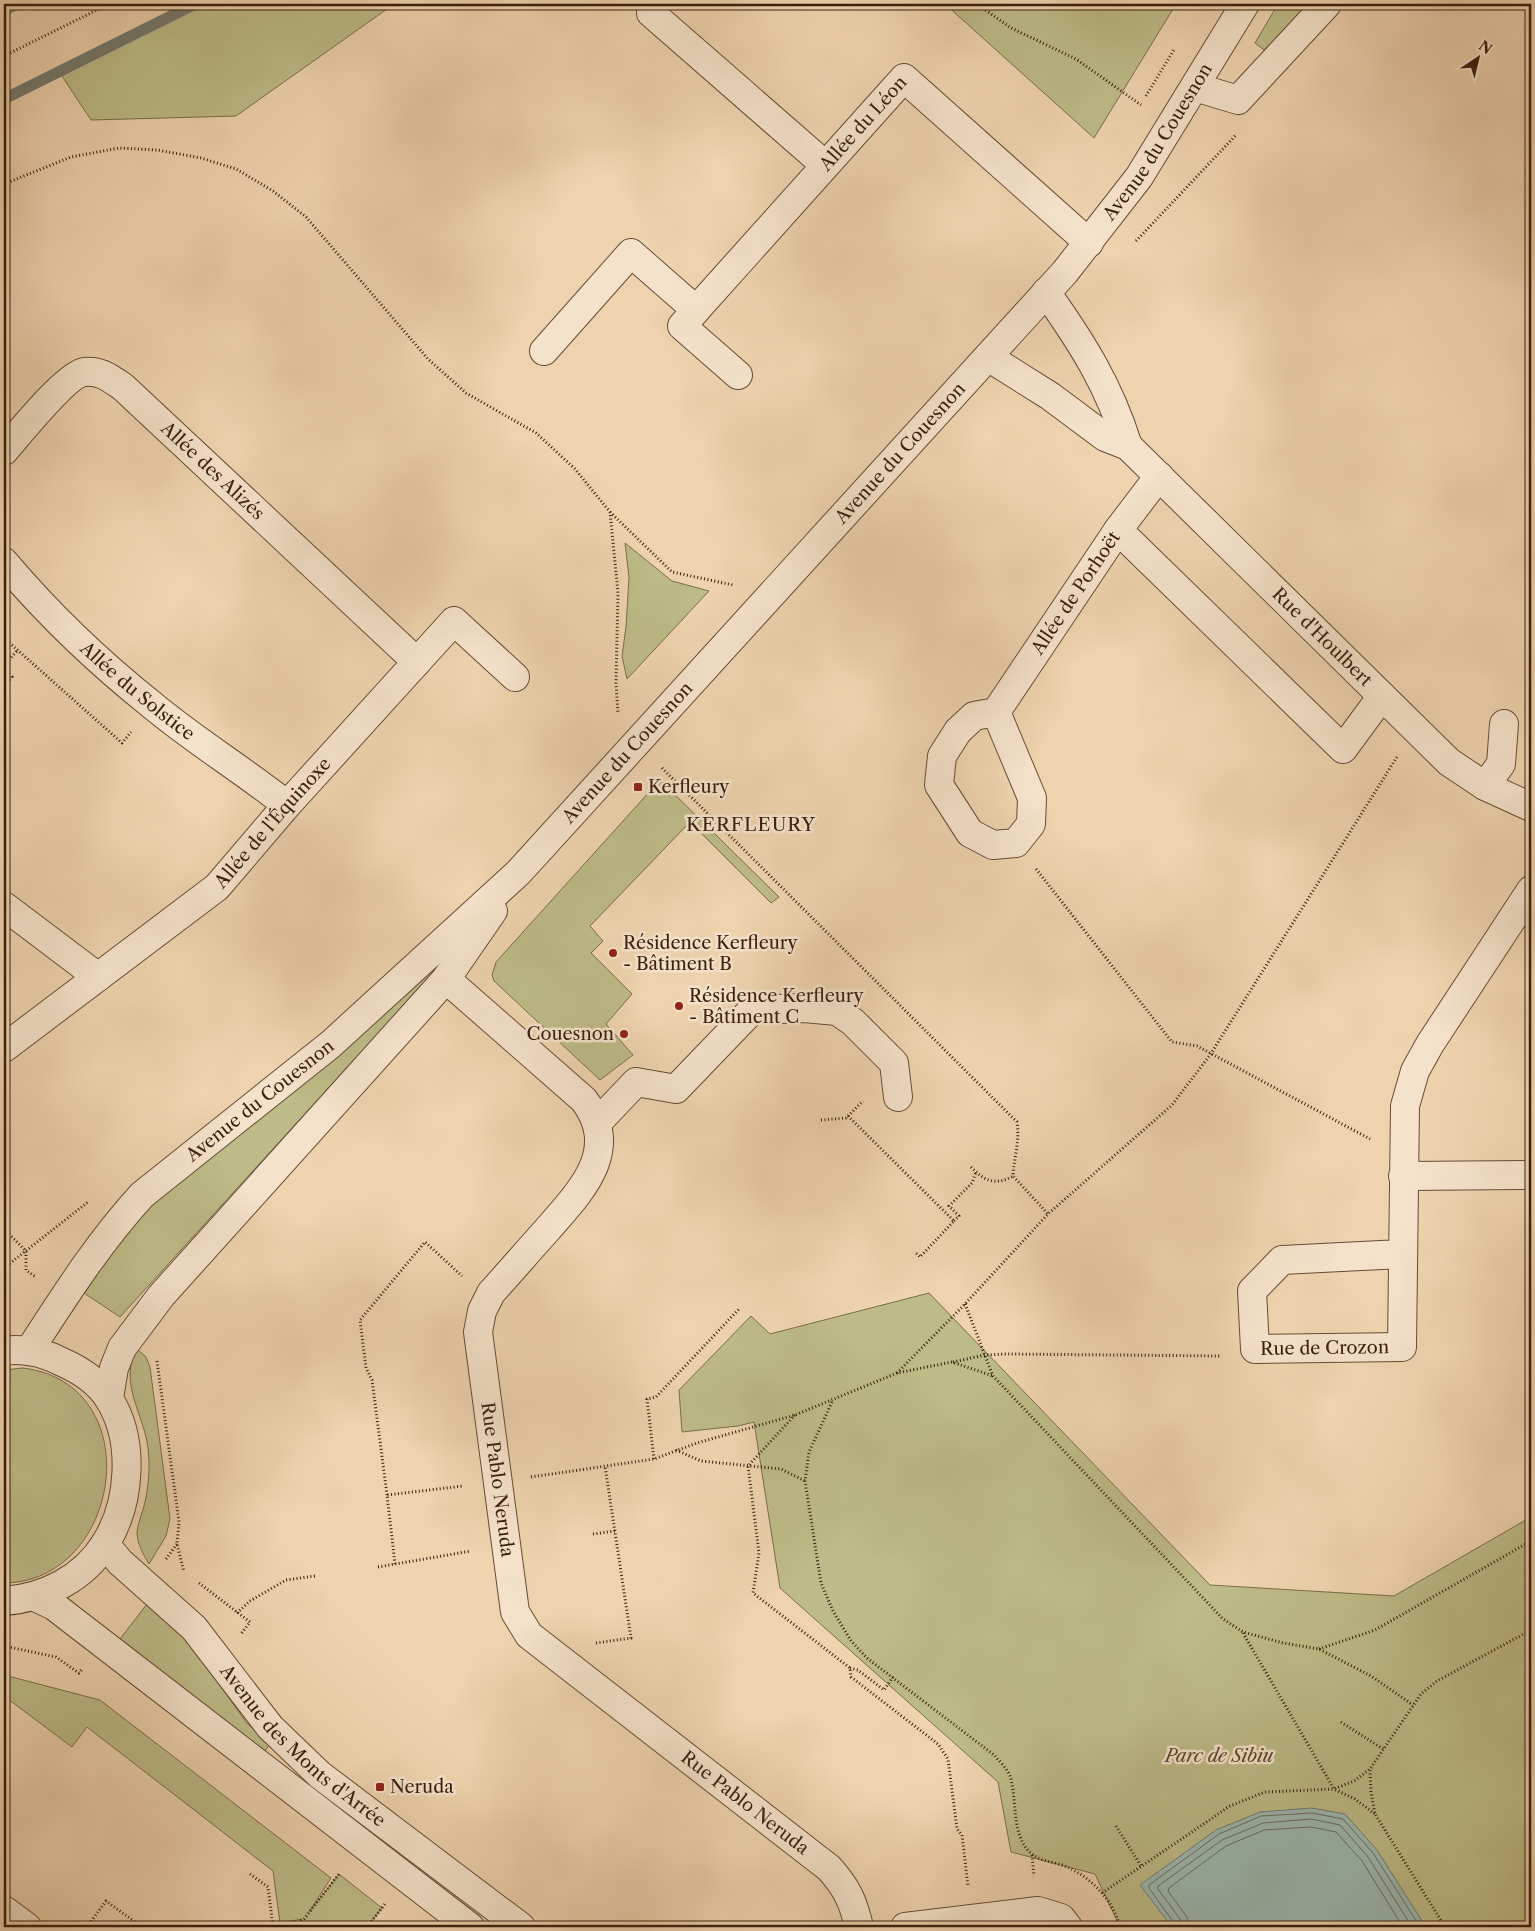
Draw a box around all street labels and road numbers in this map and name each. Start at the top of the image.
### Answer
street label: Avenue du Couesnon [1098,59,1217,225]
street label: Allée du Léon [814,71,912,176]
street label: Avenue du Couesnon [830,378,970,529]
street label: Allée des Alizés [156,417,269,524]
street label: Allée de Porhoët [1026,527,1125,660]
street label: Rue d'Houlbert [1268,583,1377,692]
street label: Allée du Solstice [75,637,199,745]
street label: Avenue du Couesnon [557,677,697,829]
street label: Allée de l'Équinoxe [209,753,336,893]
street label: Avenue du Couesnon [181,1035,339,1167]
street label: Rue de Crozon [1260,1336,1389,1360]
street label: Rue Pablo Neruda [476,1401,519,1559]
street label: Avenue des Monts d'Arrée [215,1660,390,1832]
street label: Rue Pablo Neruda [677,1746,814,1860]

